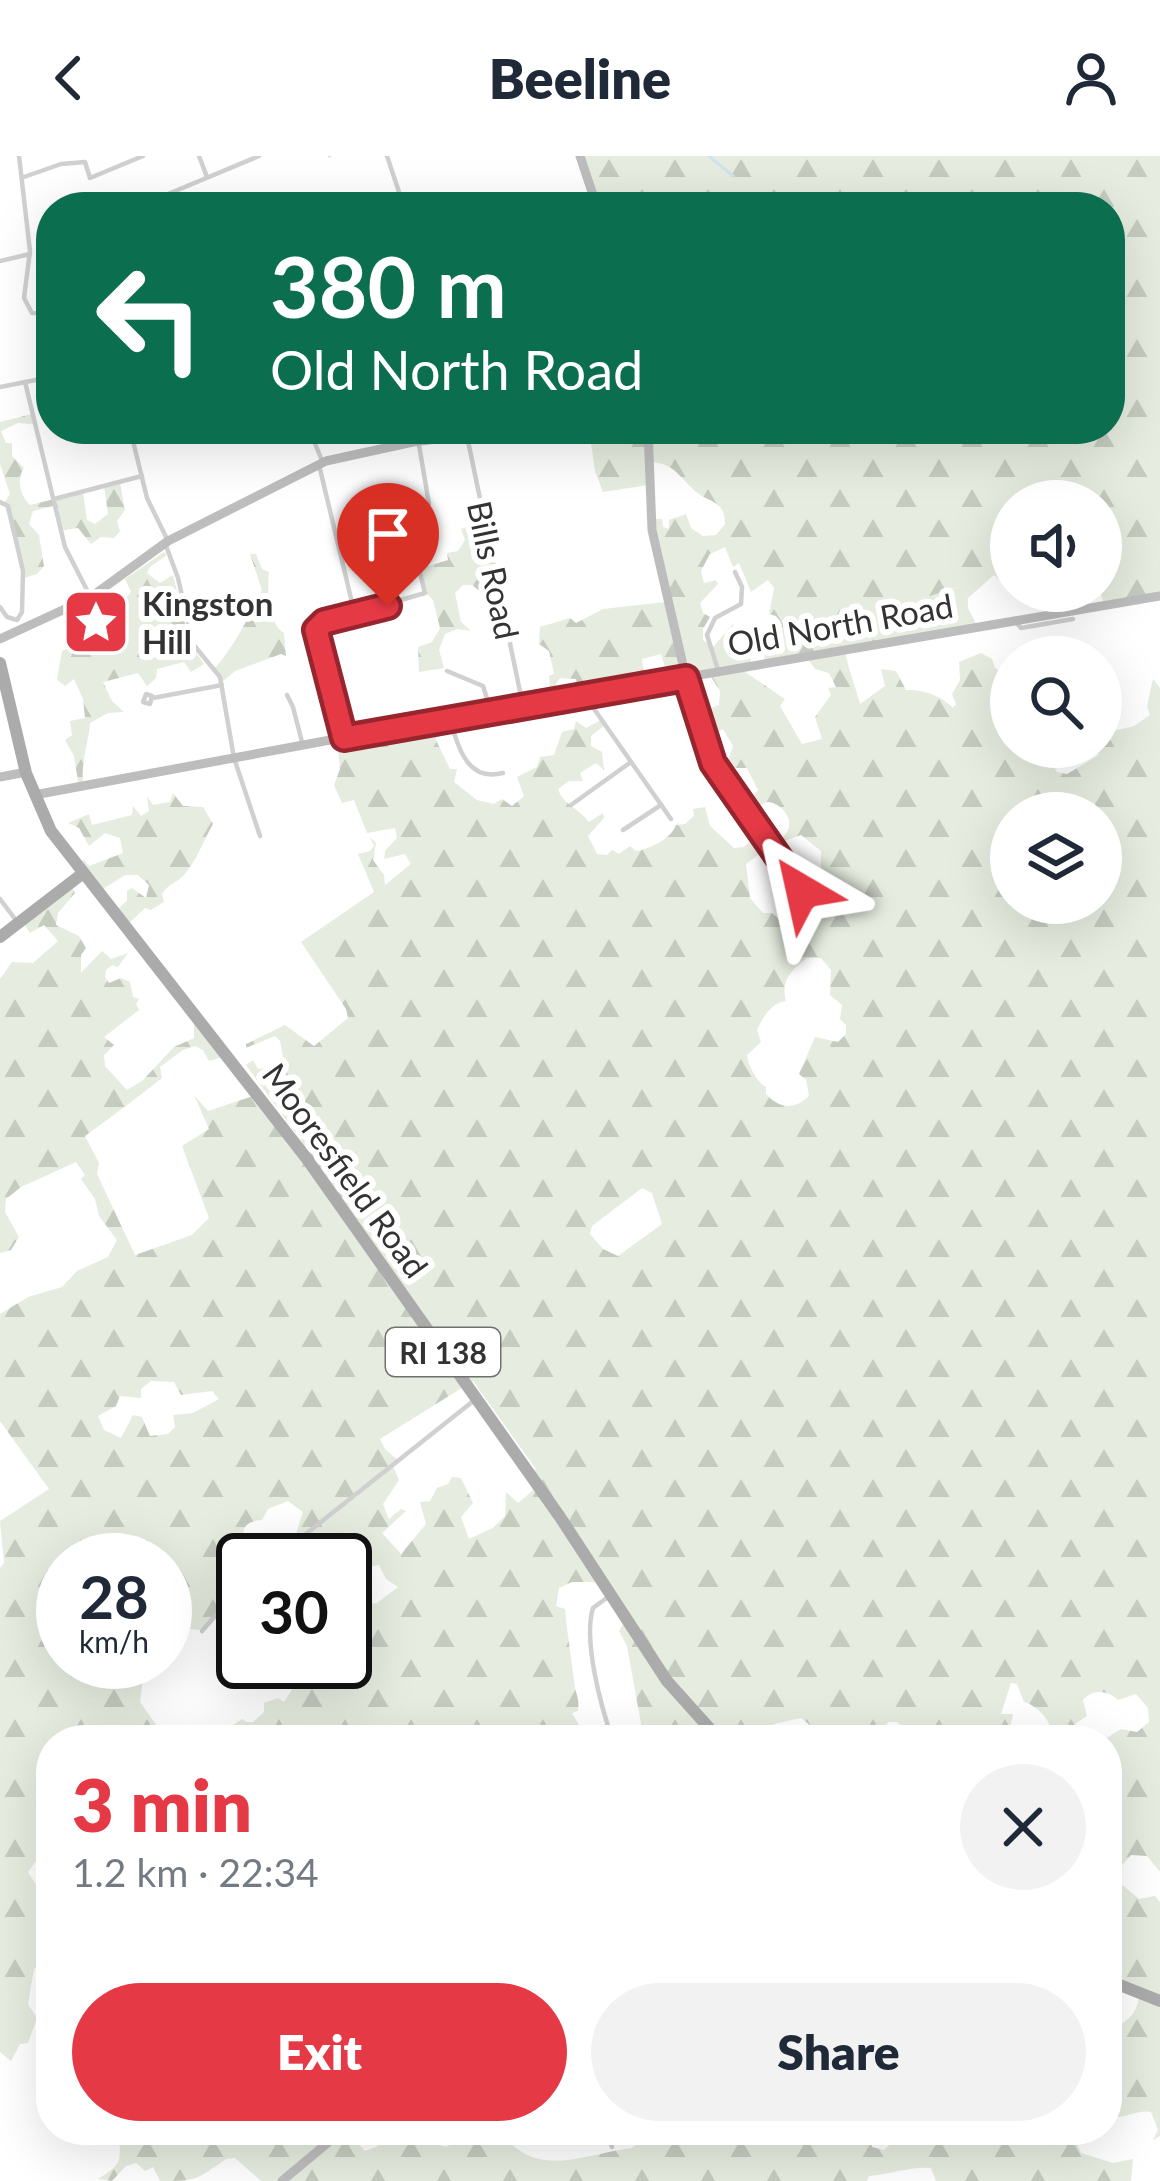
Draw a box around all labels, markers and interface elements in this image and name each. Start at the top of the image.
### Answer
icon: back [36,45,102,111]
icon: person [1058,45,1124,111]
text: Beeline [489,46,671,111]
text: 380 m [270,235,507,336]
icon: left [72,240,228,396]
text: Old North Road [270,337,643,402]
map controls [990,480,1122,924]
button: sound [990,480,1122,612]
pin [337,483,439,606]
street label: Bills Road [460,497,528,643]
icon: arrive [355,501,421,567]
place label: Kingston Hill [142,583,273,661]
street label: Old North Road [724,584,956,664]
place icon: Kingston Hill [61,587,131,657]
button: search [990,636,1122,768]
button: layers [990,792,1122,924]
position arrow [739,828,865,954]
street label: Mooresfield Road [255,1055,437,1285]
road number: RI 138 [386,1328,500,1376]
speed limit sign: 30 [216,1533,372,1689]
text: 28 [79,1560,149,1632]
text: km/h [79,1623,149,1659]
text: 3 min [72,1761,252,1847]
button: close [960,1764,1086,1890]
text: 1.2 km · 22:34 [72,1849,319,1895]
button: Exit [72,1983,567,2121]
button: Share [591,1983,1086,2121]

